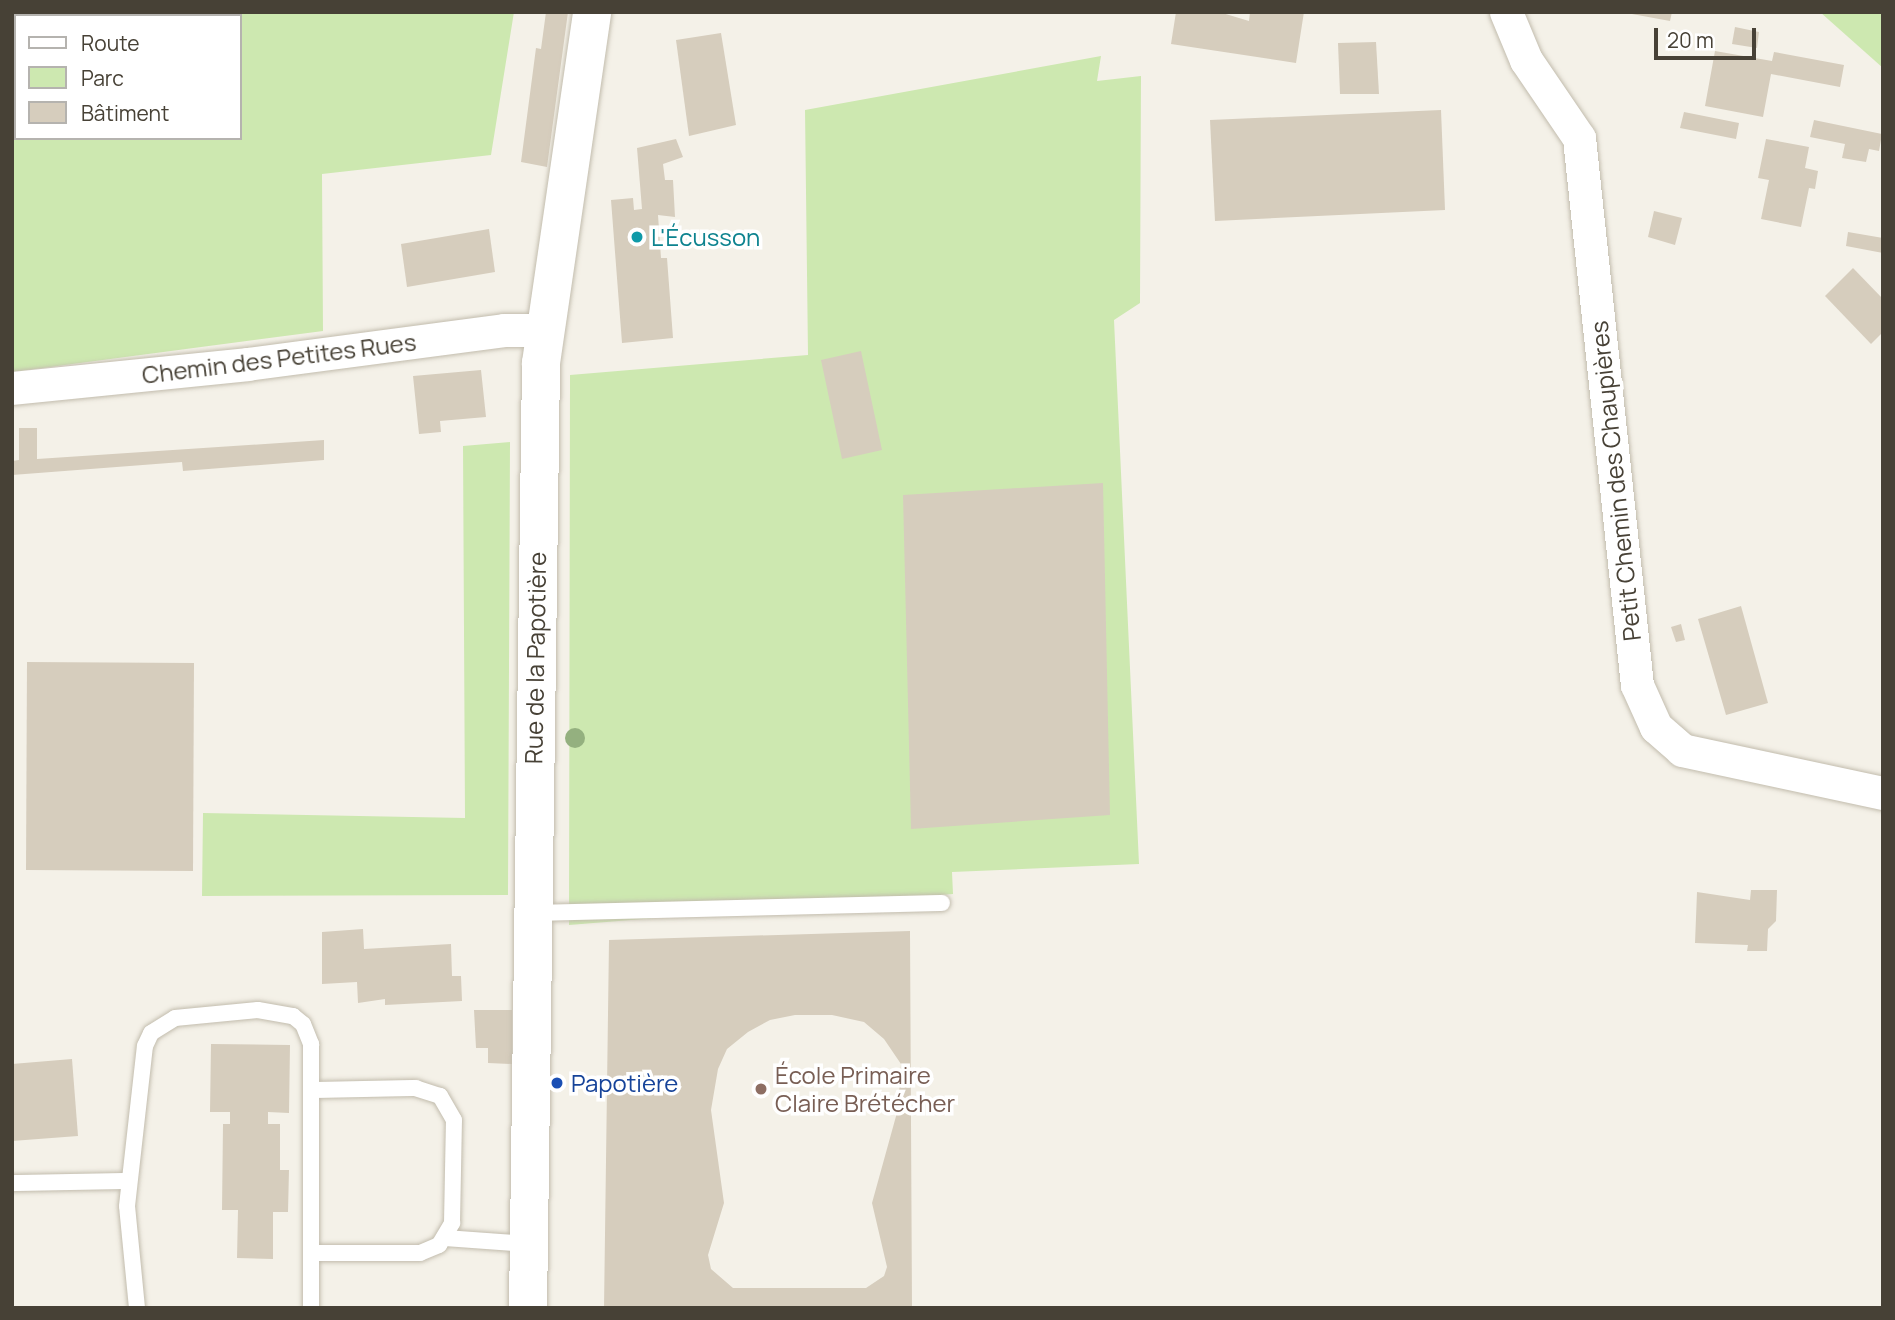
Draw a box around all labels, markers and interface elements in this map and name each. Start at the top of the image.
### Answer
legend [14,14,242,140]
scale bar [1657,14,1758,58]
text: 20 m [1667,26,1714,54]
text: Route [81,29,139,57]
text: Parc [81,64,124,92]
text: Bâtiment [81,99,169,127]
place label: L'Écusson [651,223,760,251]
marker: L'Écusson [629,229,645,245]
street label: Petit Chemin des Chaupières [1584,320,1646,642]
street label: Chemin des Petites Rues [140,327,418,389]
street label: Rue de la Papotière [519,552,551,764]
place label: École Primaire Claire Brétécher [775,1061,955,1117]
place label: Papotière [571,1069,678,1097]
marker: Papotière [549,1075,565,1091]
marker: École Primaire Claire Brétécher [753,1081,769,1097]

